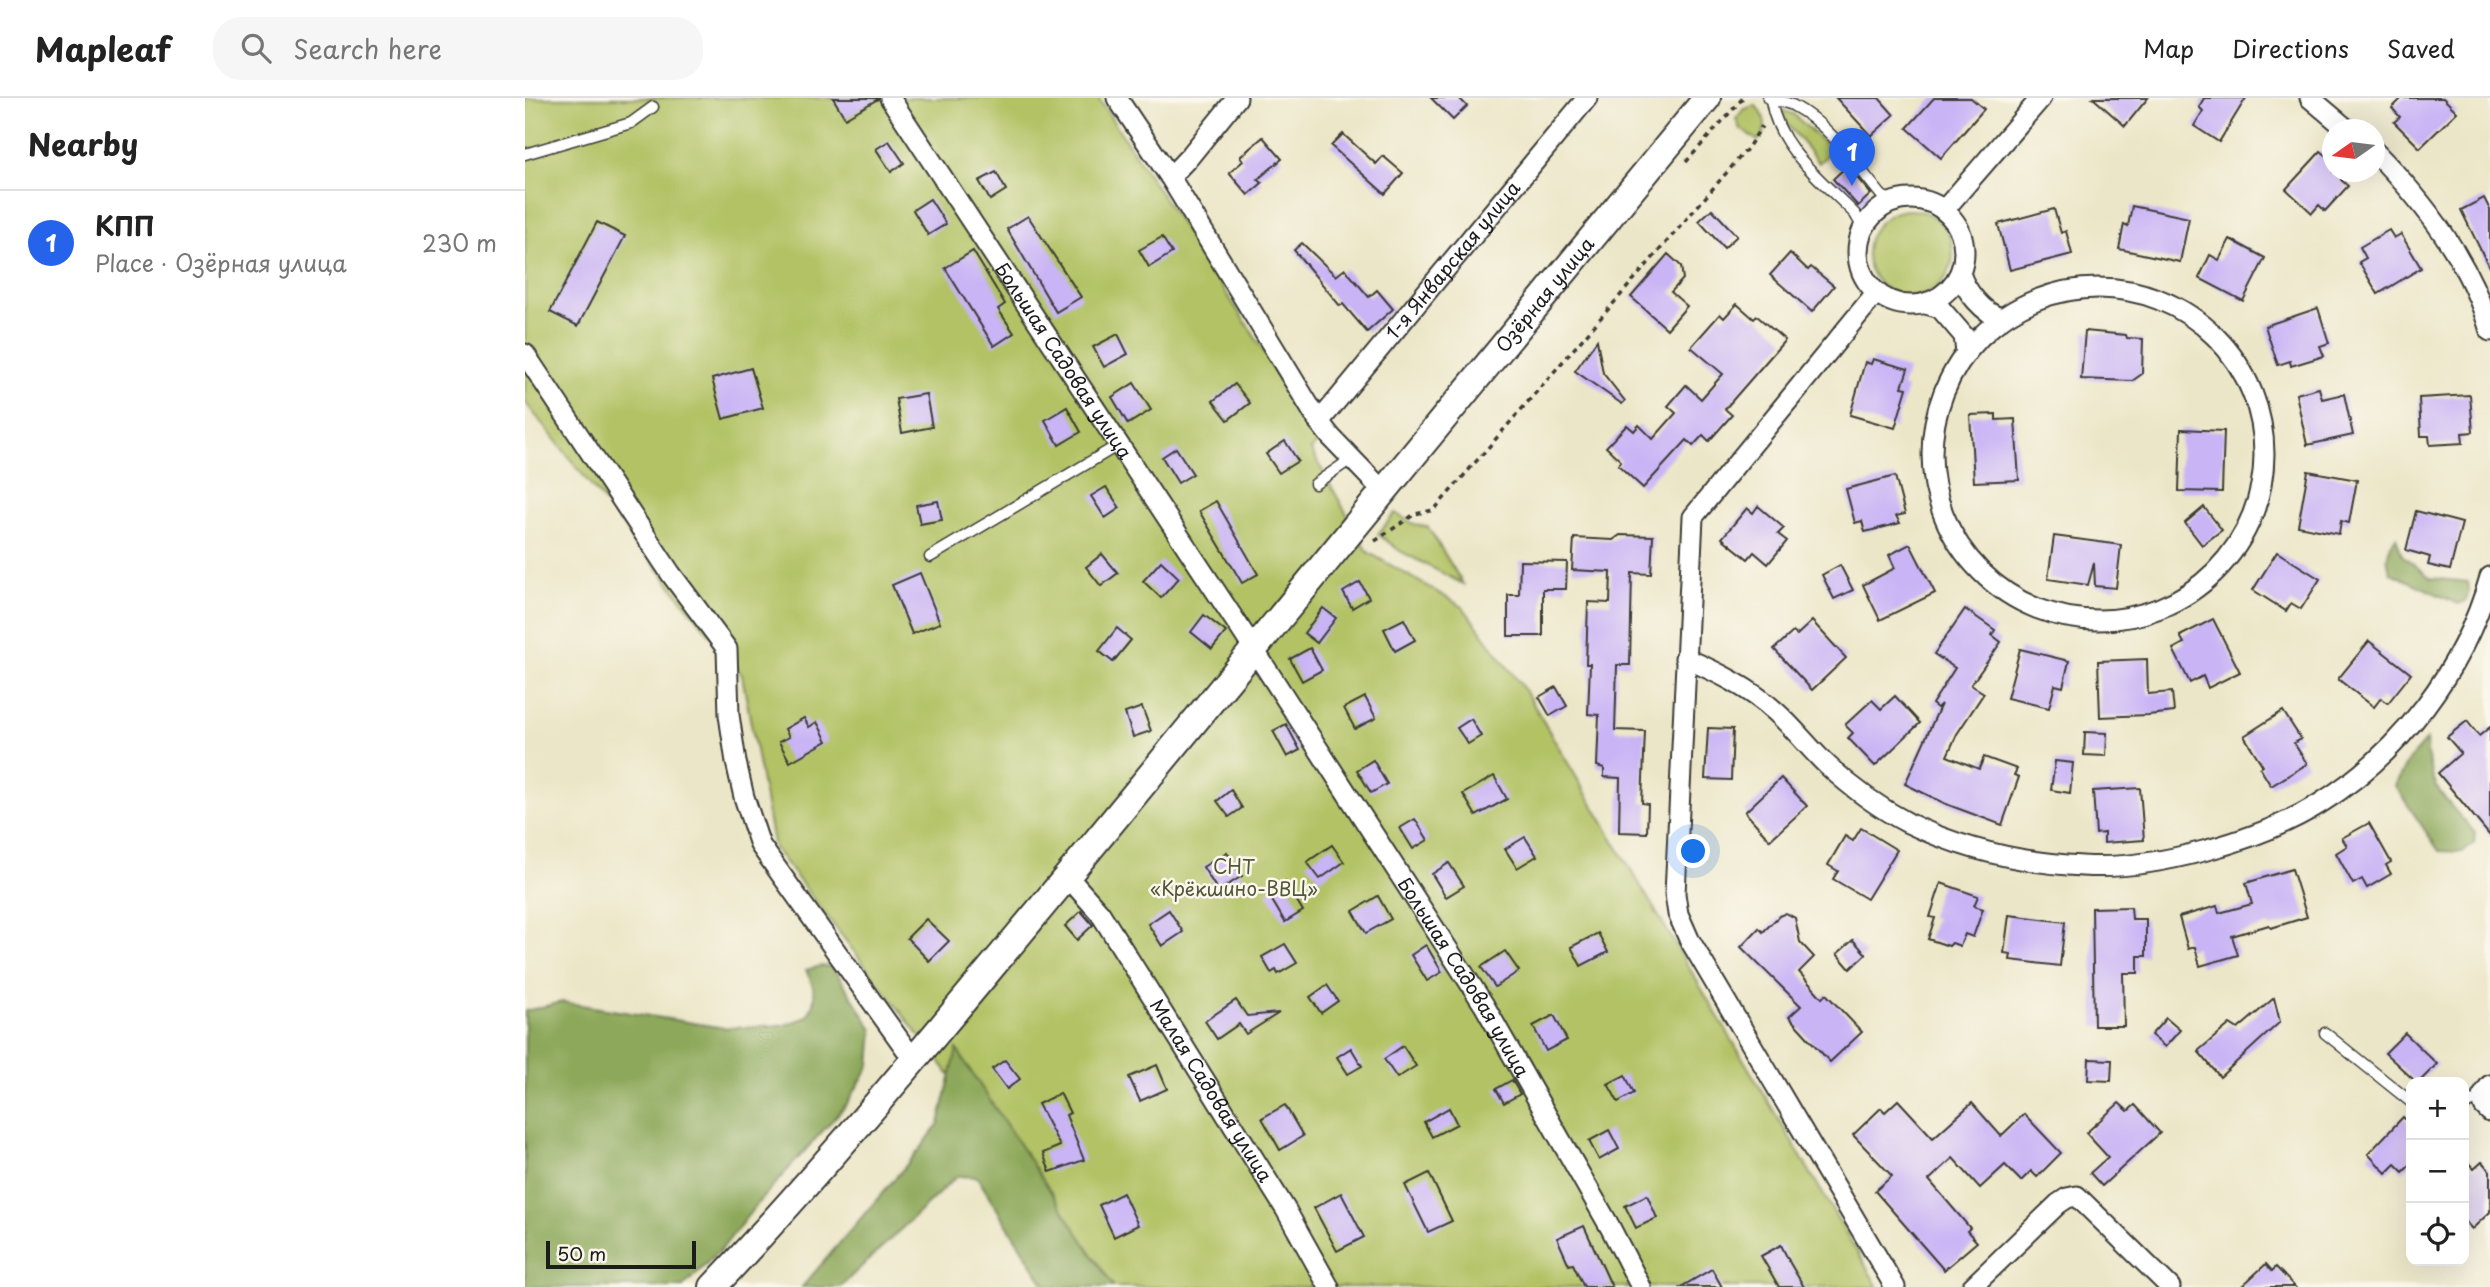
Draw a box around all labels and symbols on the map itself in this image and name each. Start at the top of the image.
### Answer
north arrow [2322,119,2385,182]
pin: 1 [1829,128,1875,186]
street label: 1-я Январская улица [1378,174,1526,345]
street label: Озёрная улица [1488,230,1600,358]
street label: Большая Садовая улица [989,256,1140,464]
your location [1676,834,1710,868]
park label: СНТ «Крёкшино-ВВЦ» [1150,852,1318,902]
street label: Большая Садовая улица [1392,871,1537,1082]
street label: Малая Садовая улица [1144,993,1280,1187]
scale bar [546,1238,697,1270]

